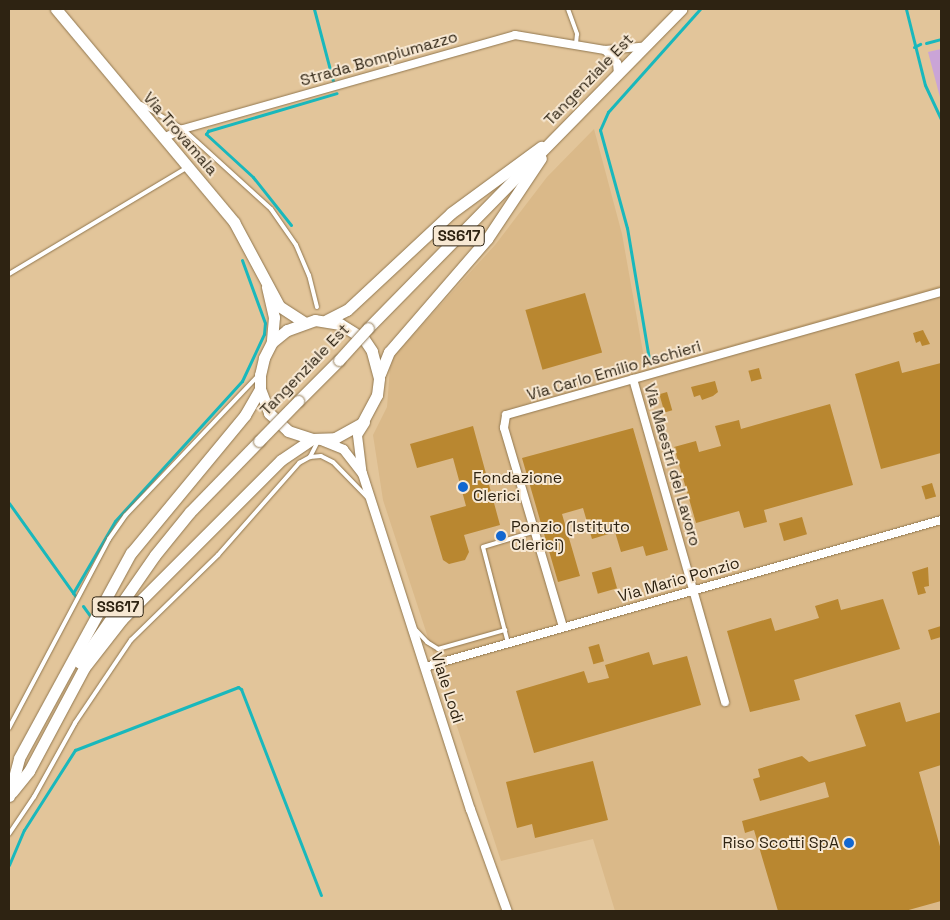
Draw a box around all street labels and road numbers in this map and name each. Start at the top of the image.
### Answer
street label: Strada Bompiumazzo [298,27,460,91]
street label: Tangenziale Est [540,30,638,130]
street label: Via Trovamala [139,88,221,180]
road number: SS617 [433,224,485,248]
street label: Tangenziale Est [256,320,354,420]
street label: Via Carlo Emilio Aschieri [525,337,703,405]
street label: Via Maestri del Lavoro [640,381,704,549]
street label: Via Mario Ponzio [616,553,742,607]
road number: SS617 [92,594,144,620]
street label: Viale Lodi [427,650,467,726]

